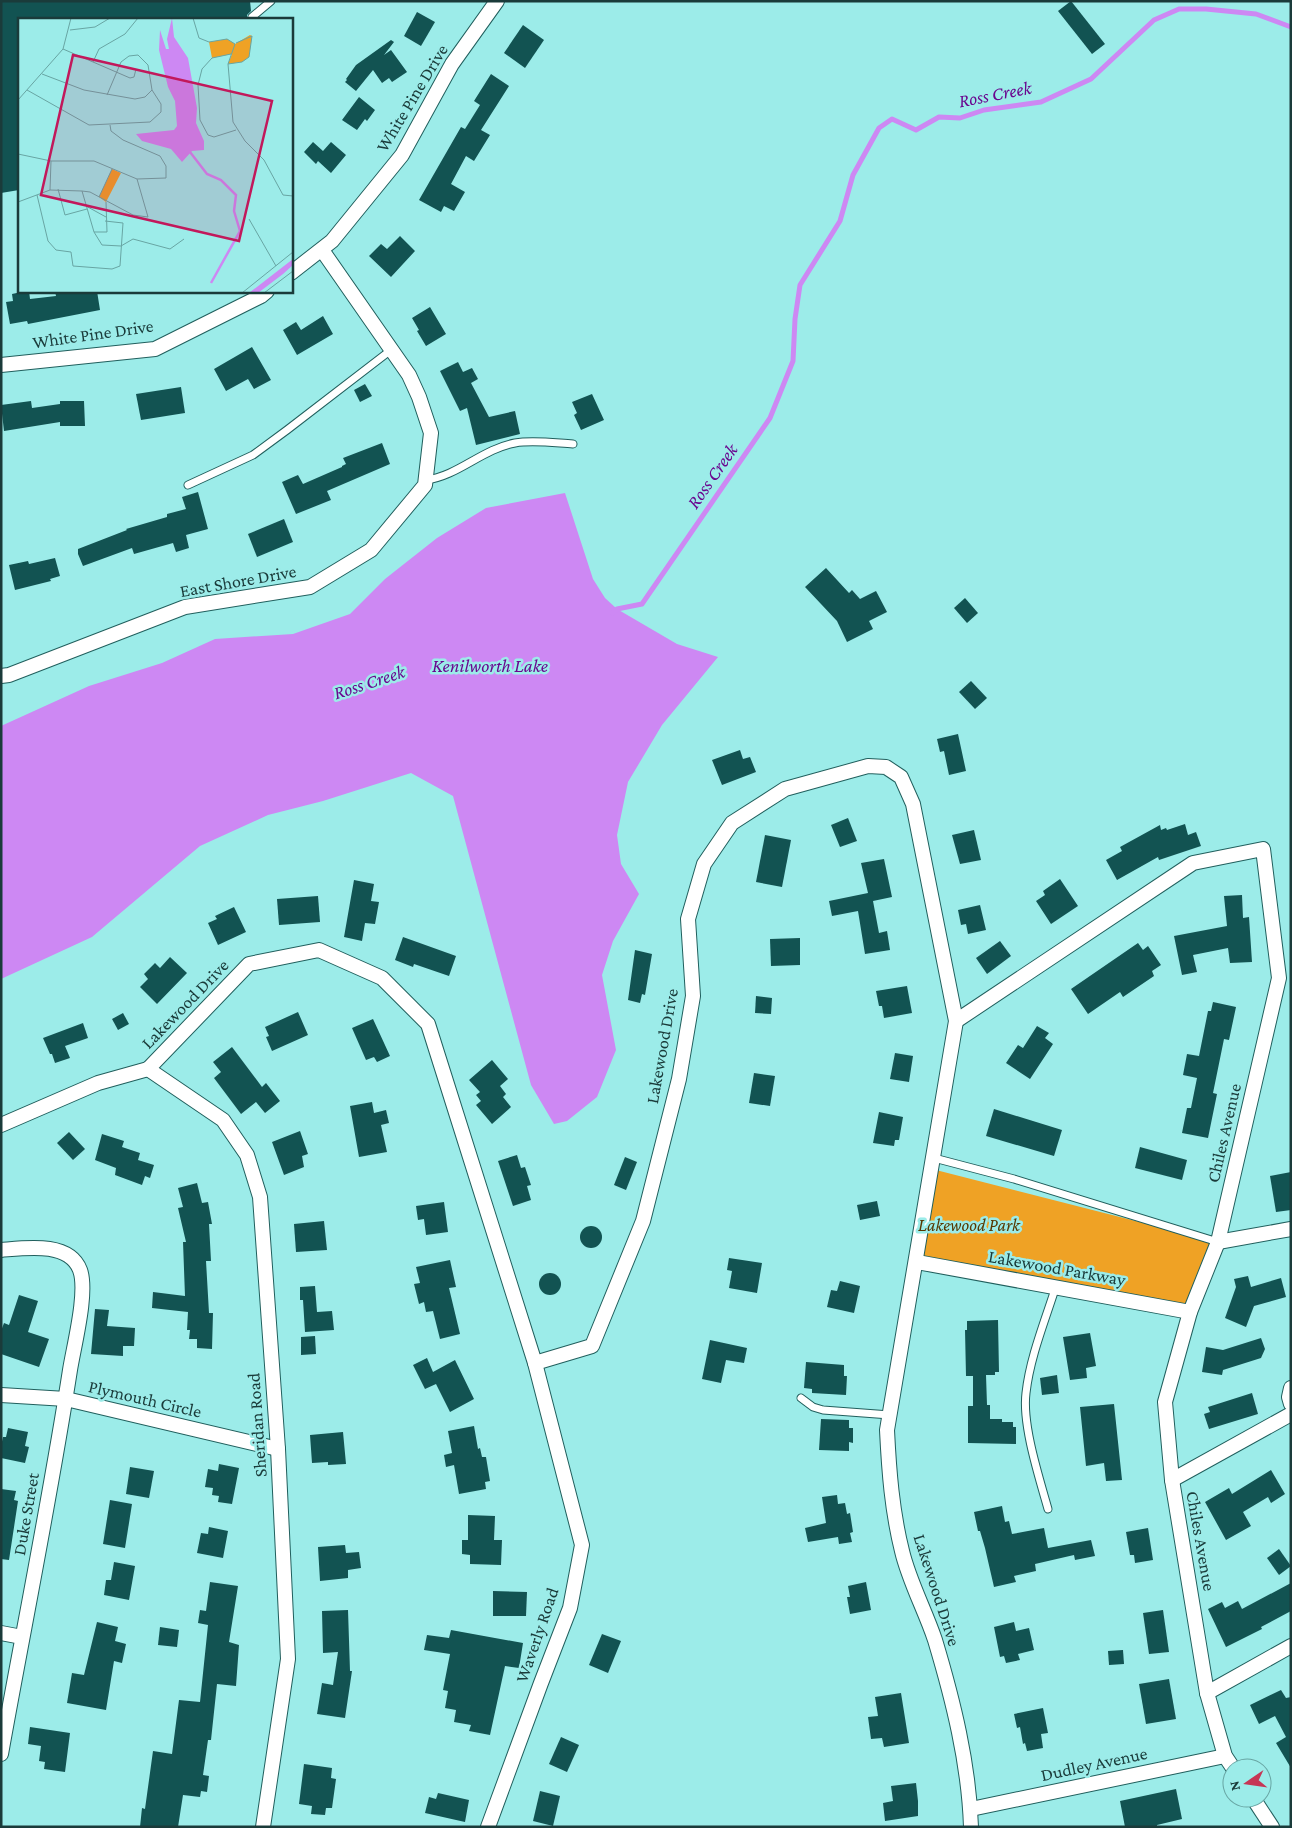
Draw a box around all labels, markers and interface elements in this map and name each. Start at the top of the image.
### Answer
inset map [18,18,292,292]
street label: White Pine Drive [372,41,452,155]
water label: Ross Creek [957,77,1034,111]
street label: White Pine Drive [31,316,155,352]
water label: Ross Creek [682,439,742,512]
street label: East Shore Drive [178,561,298,601]
water label: Kenilworth Lake [432,655,548,676]
water label: Ross Creek [331,660,408,703]
street label: Lakewood Drive [137,955,233,1053]
street label: Lakewood Drive [642,987,682,1105]
street label: Chiles Avenue [1203,1081,1245,1185]
park label: Lakewood Park [918,1215,1021,1235]
street label: Lakewood Parkway [987,1246,1128,1290]
street label: Sheridan Road [243,1372,271,1478]
street label: Plymouth Circle [87,1376,204,1422]
street label: Duke Street [9,1470,43,1557]
street label: Chiles Avenue [1182,1489,1220,1593]
street label: Lakewood Drive [909,1531,965,1649]
street label: Waverly Road [511,1584,563,1685]
street label: Dudley Avenue [1039,1743,1149,1785]
north arrow [1222,1758,1272,1808]
text: N [1225,1779,1243,1792]

